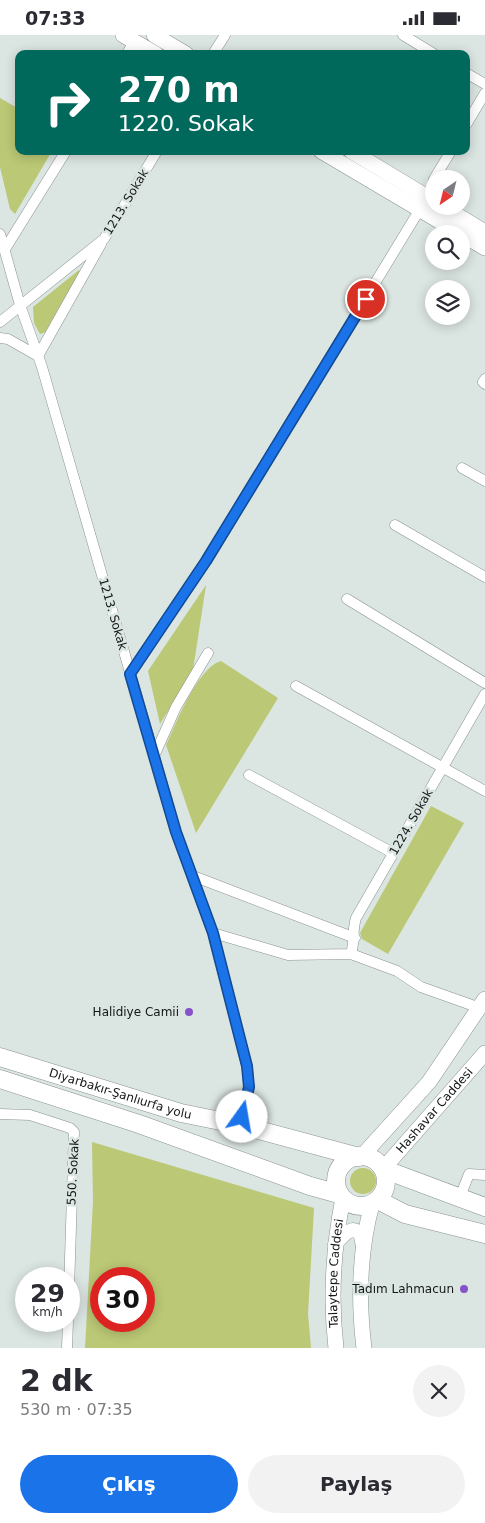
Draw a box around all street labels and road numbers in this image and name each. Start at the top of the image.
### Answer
street label: 1213. Sokak [101,167,151,237]
street label: 1213. Sokak [96,576,130,652]
street label: 1224. Sokak [386,786,436,858]
street label: Hashavar Caddesi [393,1065,476,1156]
street label: Diyarbakır-Şanlıurfa yolu [47,1066,193,1122]
street label: 550. Sokak [64,1138,82,1206]
street label: Talaytepe Caddesi [326,1218,346,1329]

